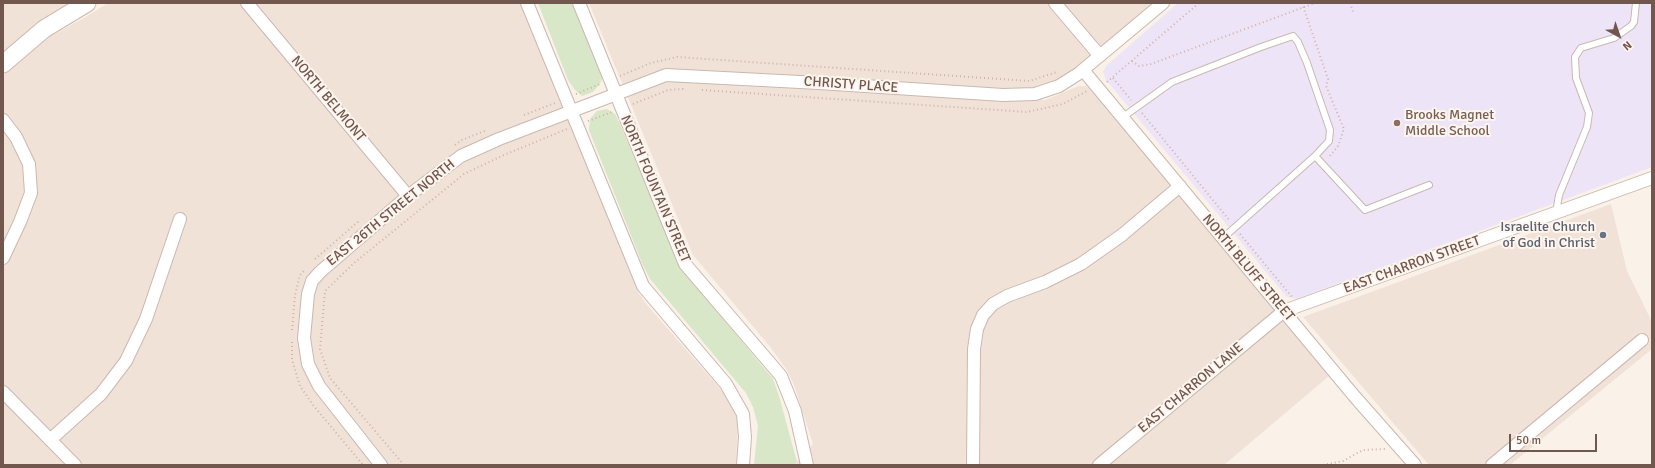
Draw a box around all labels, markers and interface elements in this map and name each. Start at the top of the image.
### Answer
north arrow [1599,16,1639,56]
text: N [1620,38,1634,53]
street label: NORTH BELMONT [287,53,369,145]
street label: CHRISTY PLACE [803,73,899,97]
place label: Brooks Magnet Middle School [1405,107,1494,140]
street label: NORTH FOUNTAIN STREET [616,113,694,265]
marker: Brooks Magnet Middle School [1392,118,1402,128]
street label: EAST 26TH STREET NORTH [323,156,459,270]
street label: NORTH BLUFF STREET [1198,211,1298,325]
place label: Israelite Church of God in Christ [1500,219,1595,252]
marker: Israelite Church of God in Christ [1598,230,1608,240]
street label: EAST CHARRON STREET [1341,232,1483,298]
street label: EAST CHARRON LANE [1135,339,1247,437]
scale bar [1511,426,1599,452]
text: 50 m [1516,433,1541,448]

